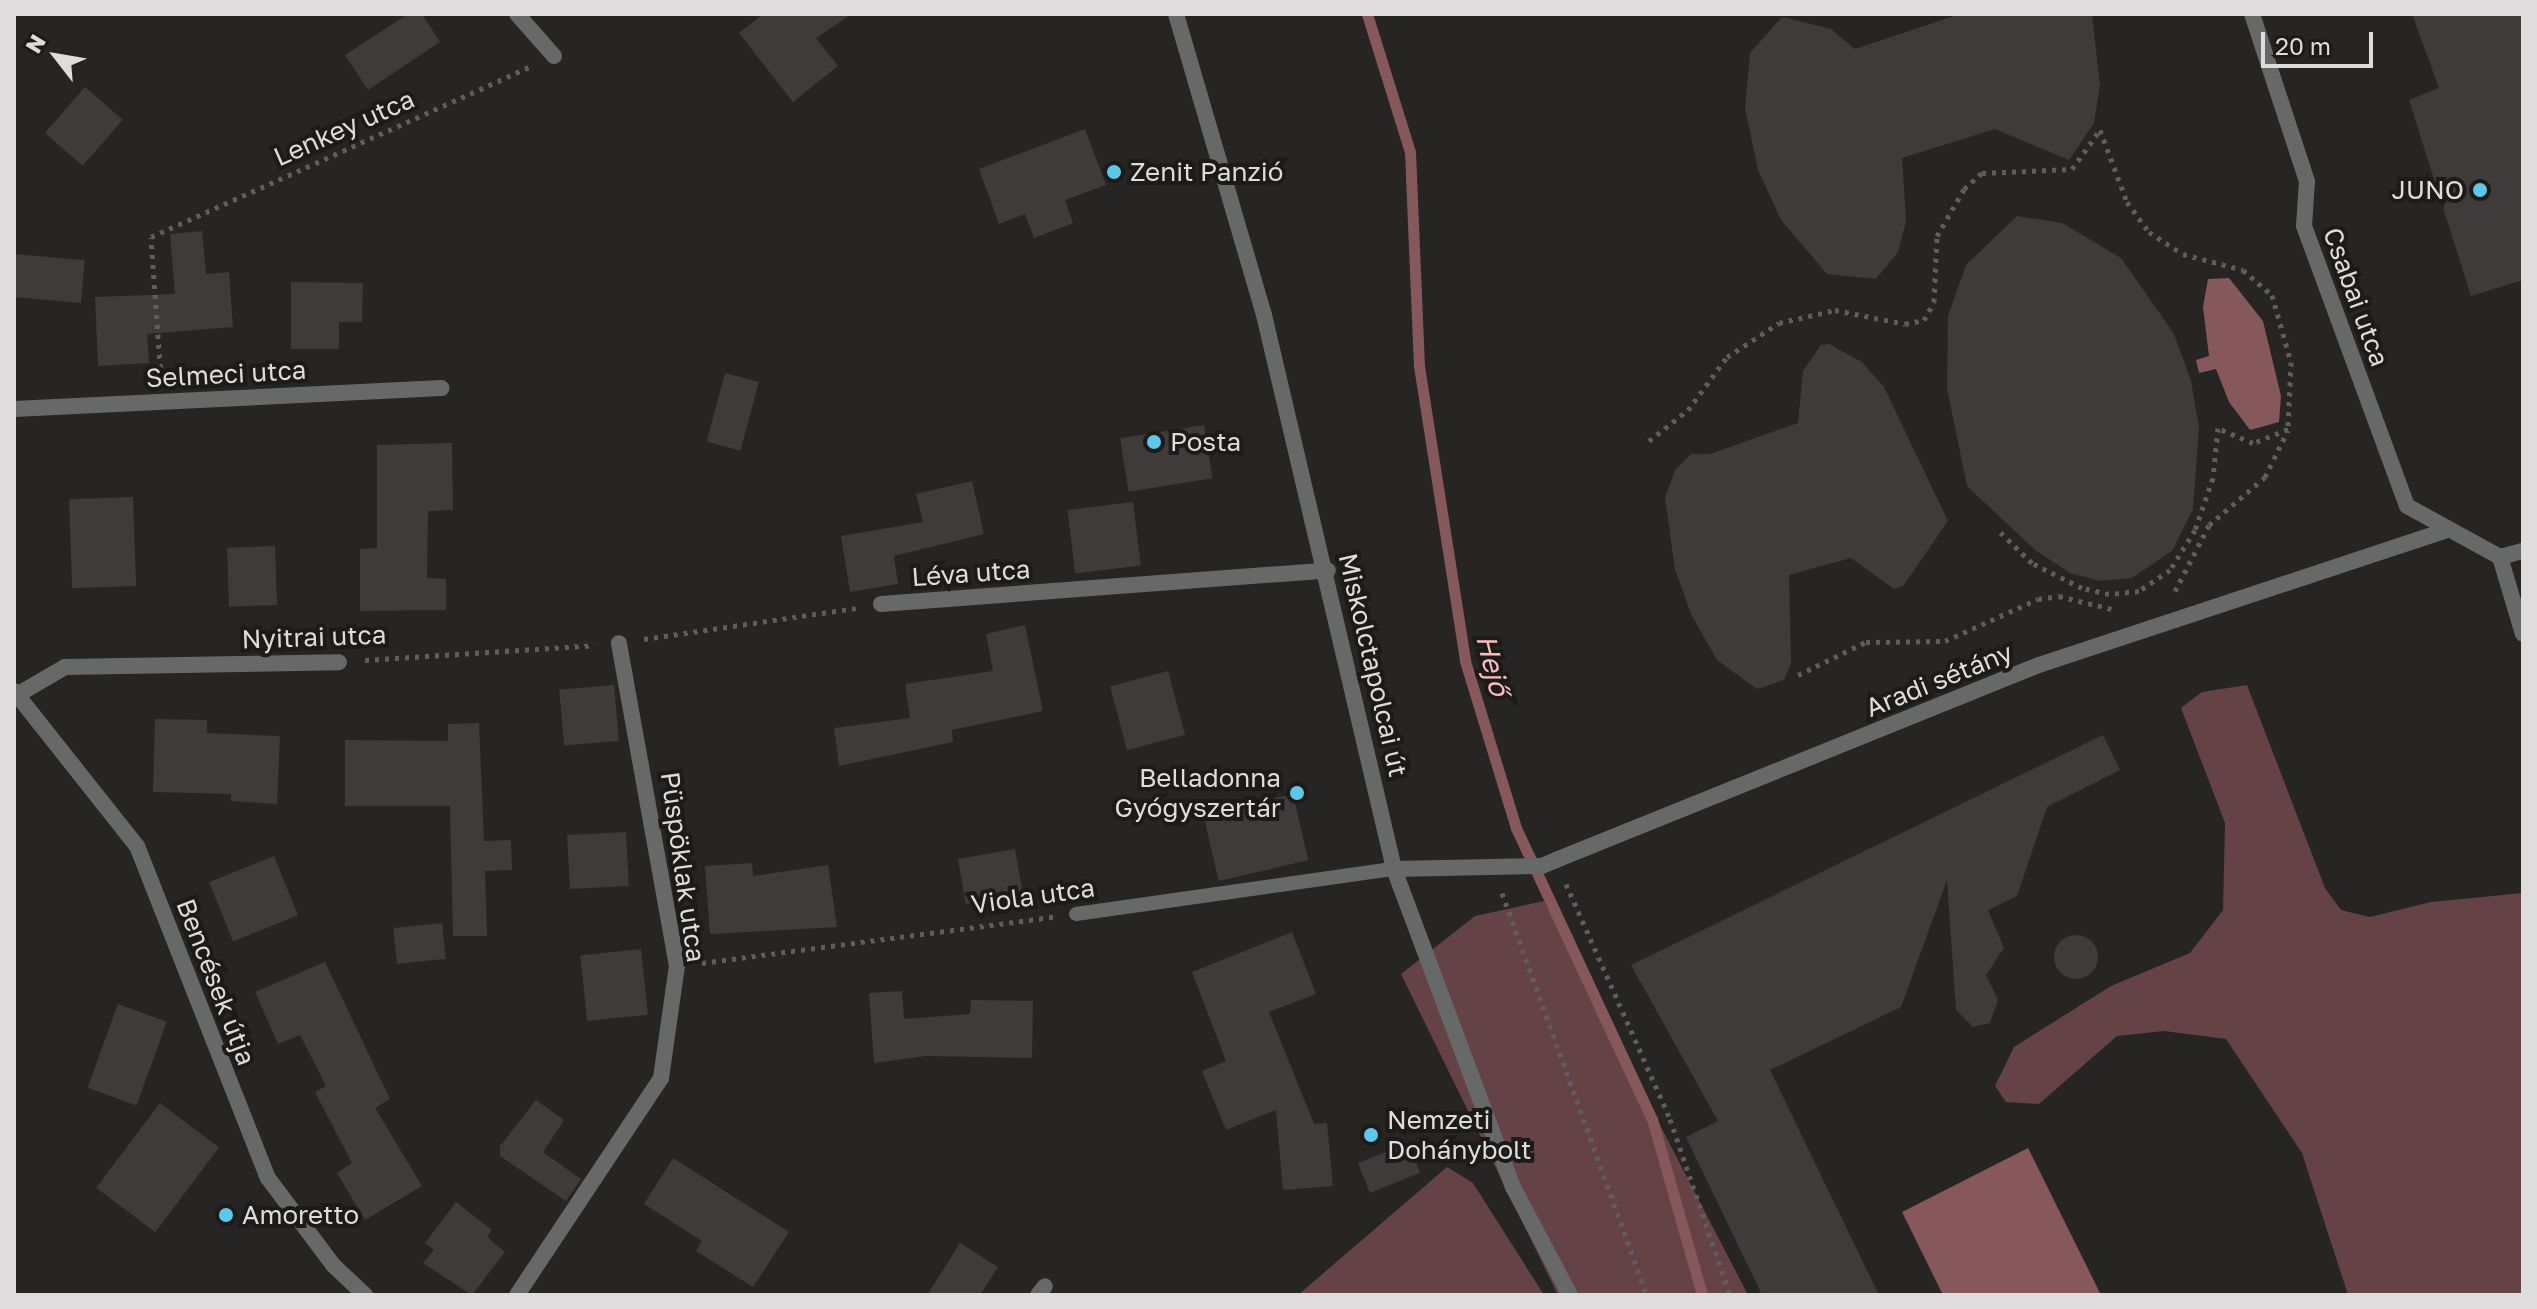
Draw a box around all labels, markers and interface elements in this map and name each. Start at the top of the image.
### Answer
north arrow [16,16,96,96]
scale bar [2265,16,2377,66]
text: N [19,29,51,58]
text: 20 m [2275,31,2331,60]
street label: Lenkey utca [269,83,419,173]
place label: Zenit Panzió [1130,156,1283,188]
marker: Zenit Panzió [1105,163,1123,181]
place label: JUNO [2392,174,2464,206]
marker: JUNO [2471,181,2489,199]
street label: Csabai utca [2316,223,2396,371]
street label: Selmeci utca [145,354,307,394]
place label: Posta [1170,426,1241,458]
marker: Posta [1145,433,1163,451]
street label: Miskolctapolcai út [1332,550,1414,780]
street label: Léva utca [911,553,1031,593]
street label: Nyitrai utca [241,619,387,655]
water label: Hejő [1469,631,1517,699]
street label: Aradi sétány [1861,636,2017,724]
place label: Belladonna Gyógyszertár [1114,762,1281,824]
street label: Püspöklak utca [654,770,712,964]
marker: Belladonna Gyógyszertár [1288,784,1306,802]
street label: Viola utca [969,872,1097,920]
street label: Bencések útja [170,894,262,1070]
place label: Nemzeti Dohánybolt [1387,1104,1531,1166]
marker: Nemzeti Dohánybolt [1362,1126,1380,1144]
place label: Amoretto [242,1199,359,1231]
marker: Amoretto [217,1206,235,1224]

